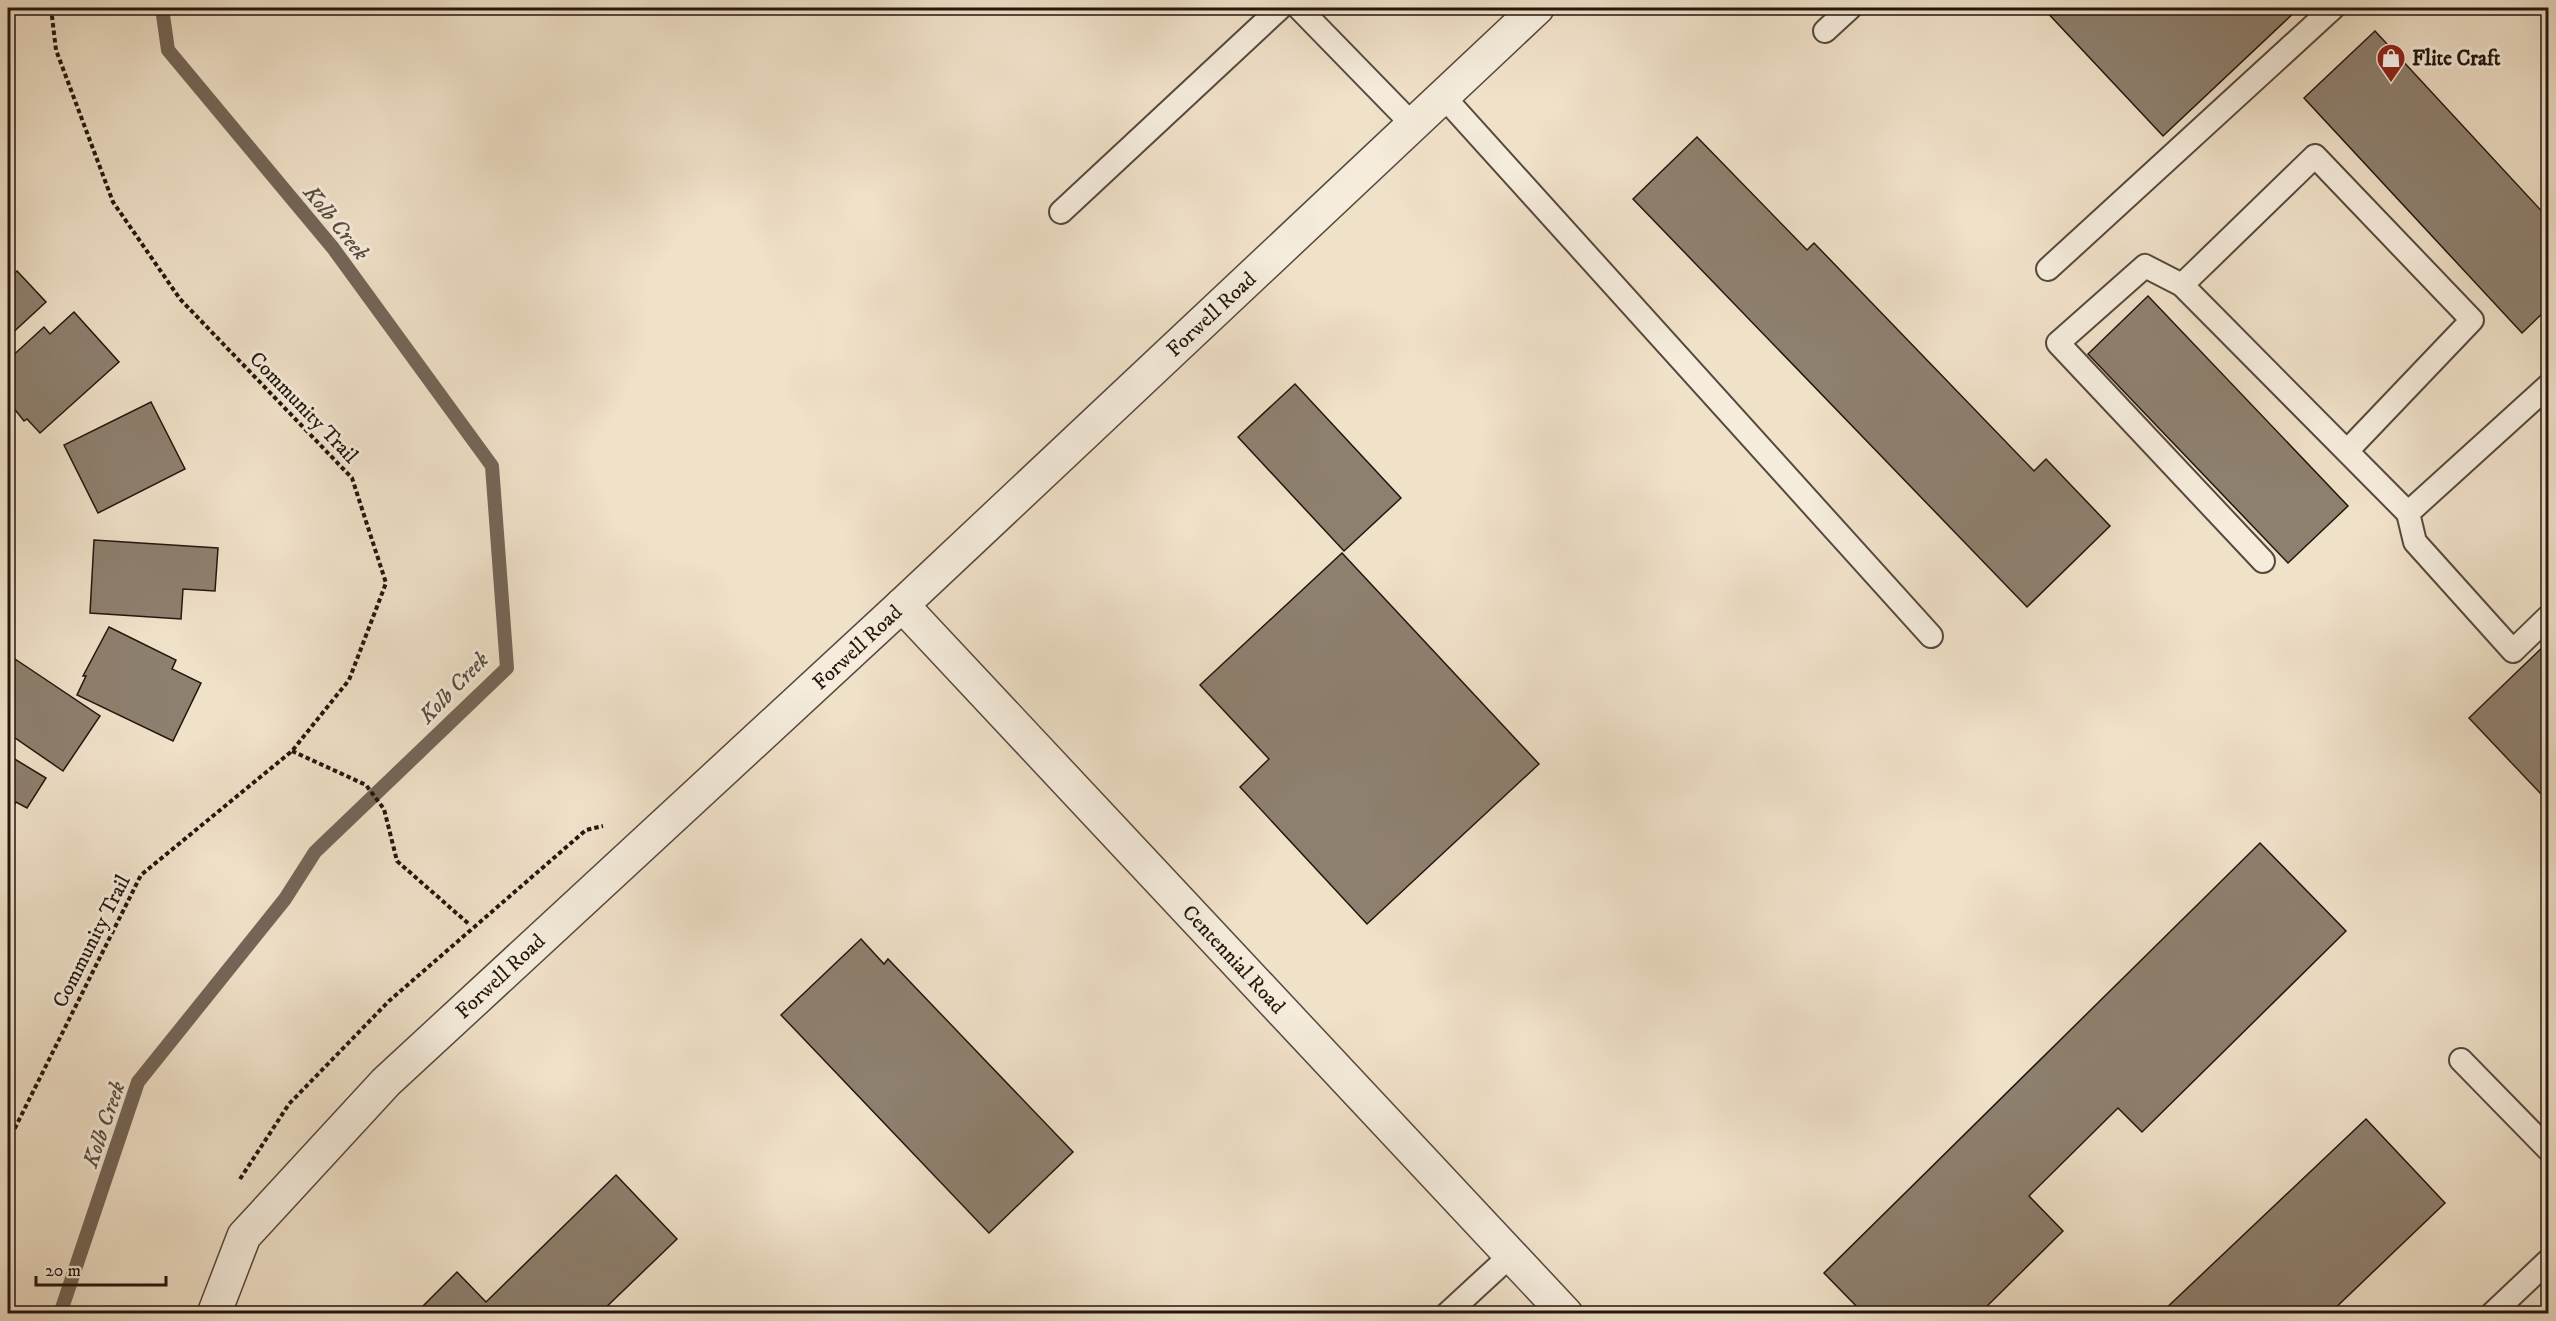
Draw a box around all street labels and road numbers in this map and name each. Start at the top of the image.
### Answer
street label: Forwell Road [1161,266,1262,363]
street label: Community Trail [243,346,364,470]
street label: Forwell Road [807,599,908,696]
street label: Community Trail [47,870,137,1012]
street label: Centennial Road [1176,900,1291,1020]
street label: Forwell Road [450,928,551,1025]

